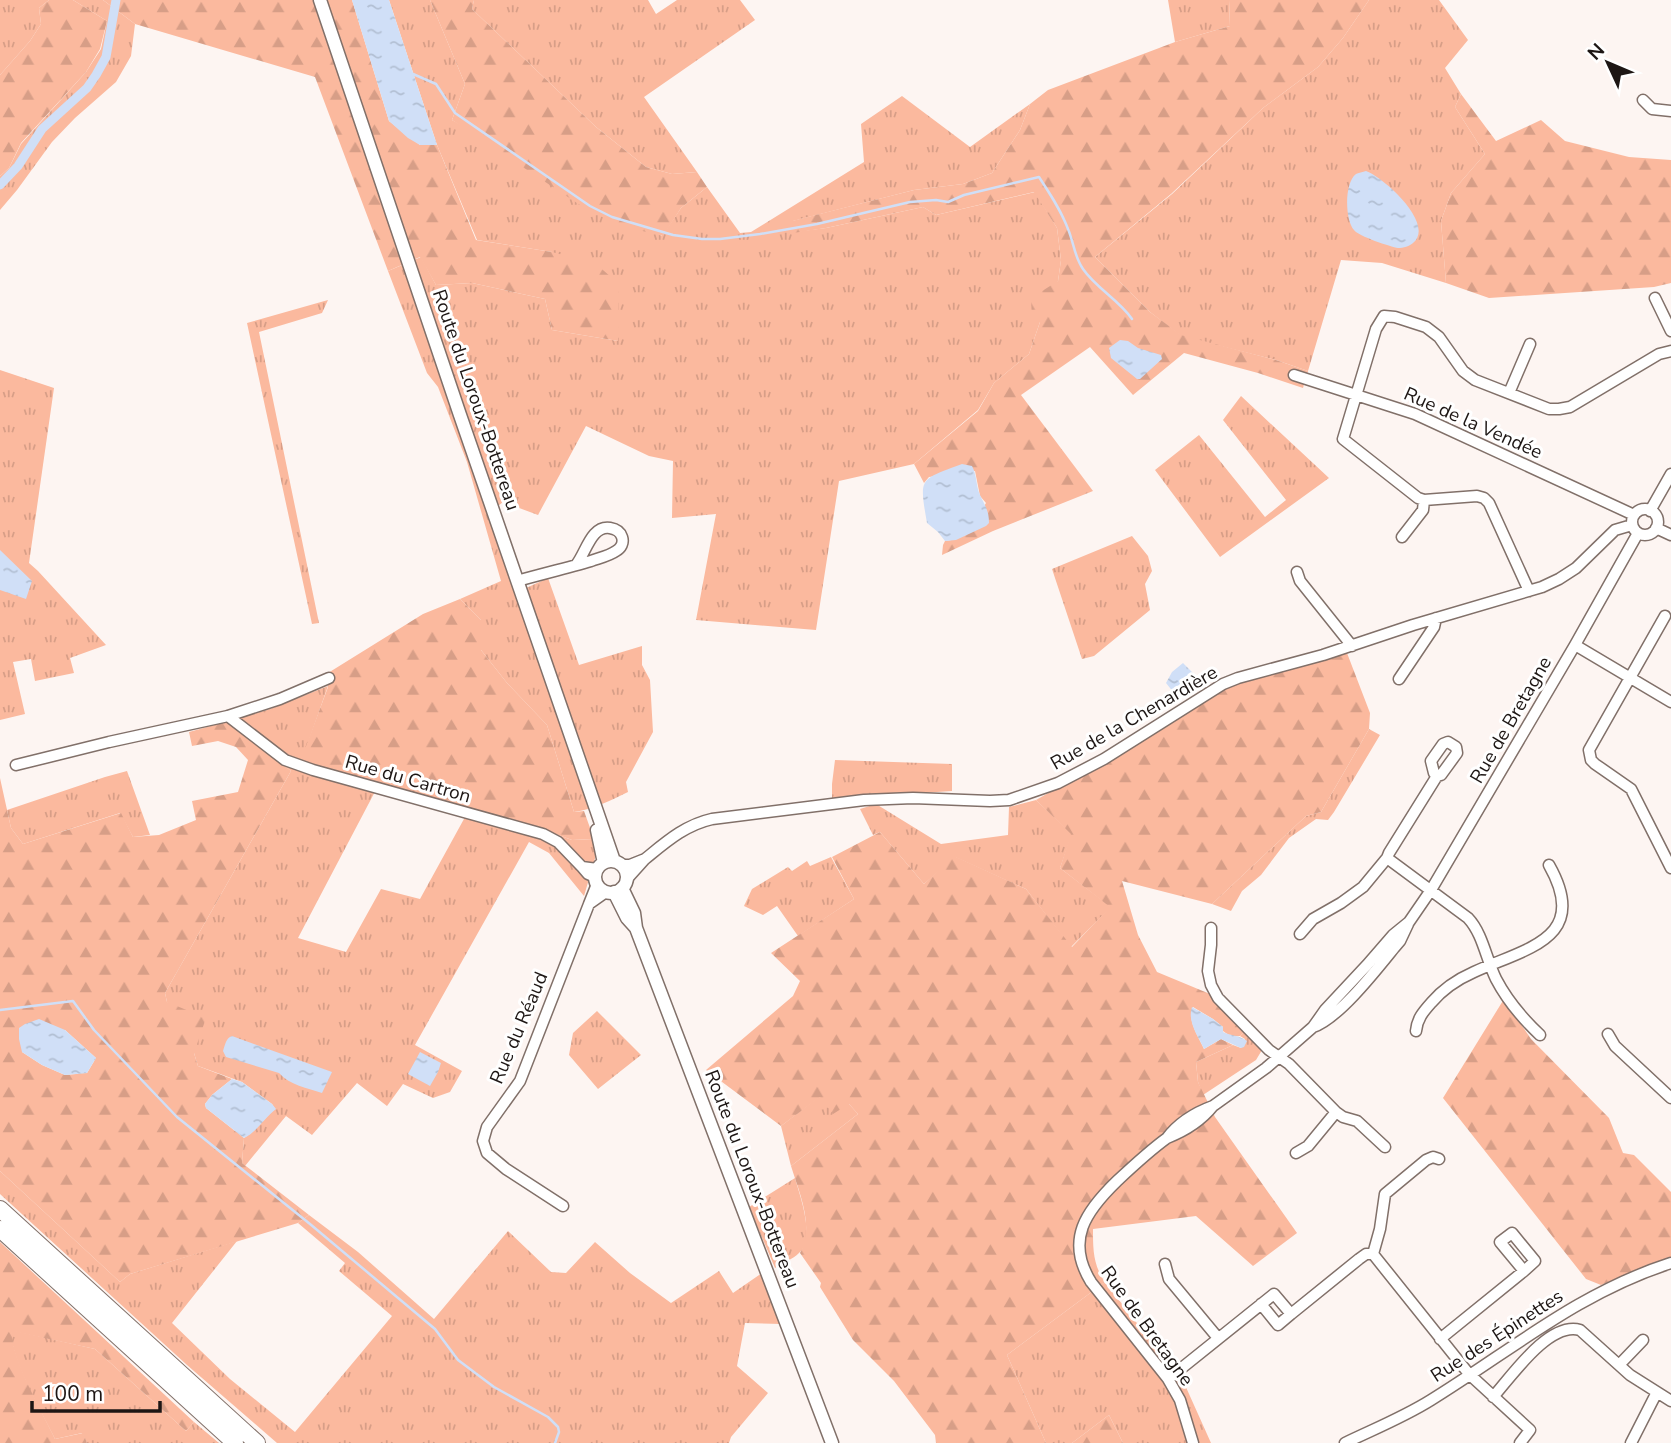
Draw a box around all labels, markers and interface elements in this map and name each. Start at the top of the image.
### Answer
north arrow [1573,28,1643,98]
text: N [1582,38,1611,66]
street label: Route du Loroux-Bottereau [426,286,526,514]
street label: Rue de la Vendée [1400,381,1546,465]
street label: Rue de Bretagne [1464,652,1558,788]
street label: Rue de la Chenardière [1046,660,1222,776]
street label: Rue du Cartron [342,749,474,809]
street label: Rue du Réaud [484,968,554,1088]
street label: Route du Loroux-Bottereau [698,1066,806,1292]
street label: Rue de Bretagne [1095,1261,1199,1391]
street label: Rue des Épinettes [1426,1283,1568,1389]
scale bar [32,1370,159,1414]
text: 100 m [42,1380,103,1408]

